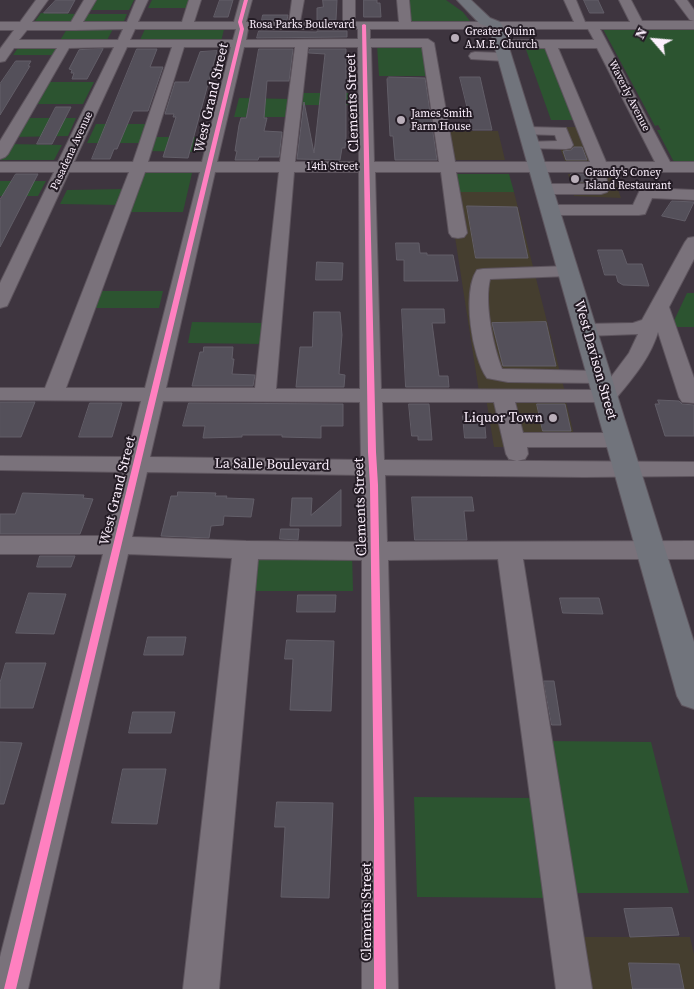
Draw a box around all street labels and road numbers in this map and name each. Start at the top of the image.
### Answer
street label: Rosa Parks Boulevard [249,18,355,32]
street label: West Grand Street [191,42,233,154]
street label: Clements Street [343,54,363,152]
street label: Waverly Avenue [605,58,653,134]
street label: Pasadena Avenue [48,110,96,192]
street label: 14th Street [306,160,358,174]
street label: West Davison Street [570,298,620,422]
street label: West Grand Street [96,435,140,547]
street label: La Salle Boulevard [214,456,330,474]
street label: Clements Street [351,458,371,556]
street label: Clements Street [359,863,375,961]

